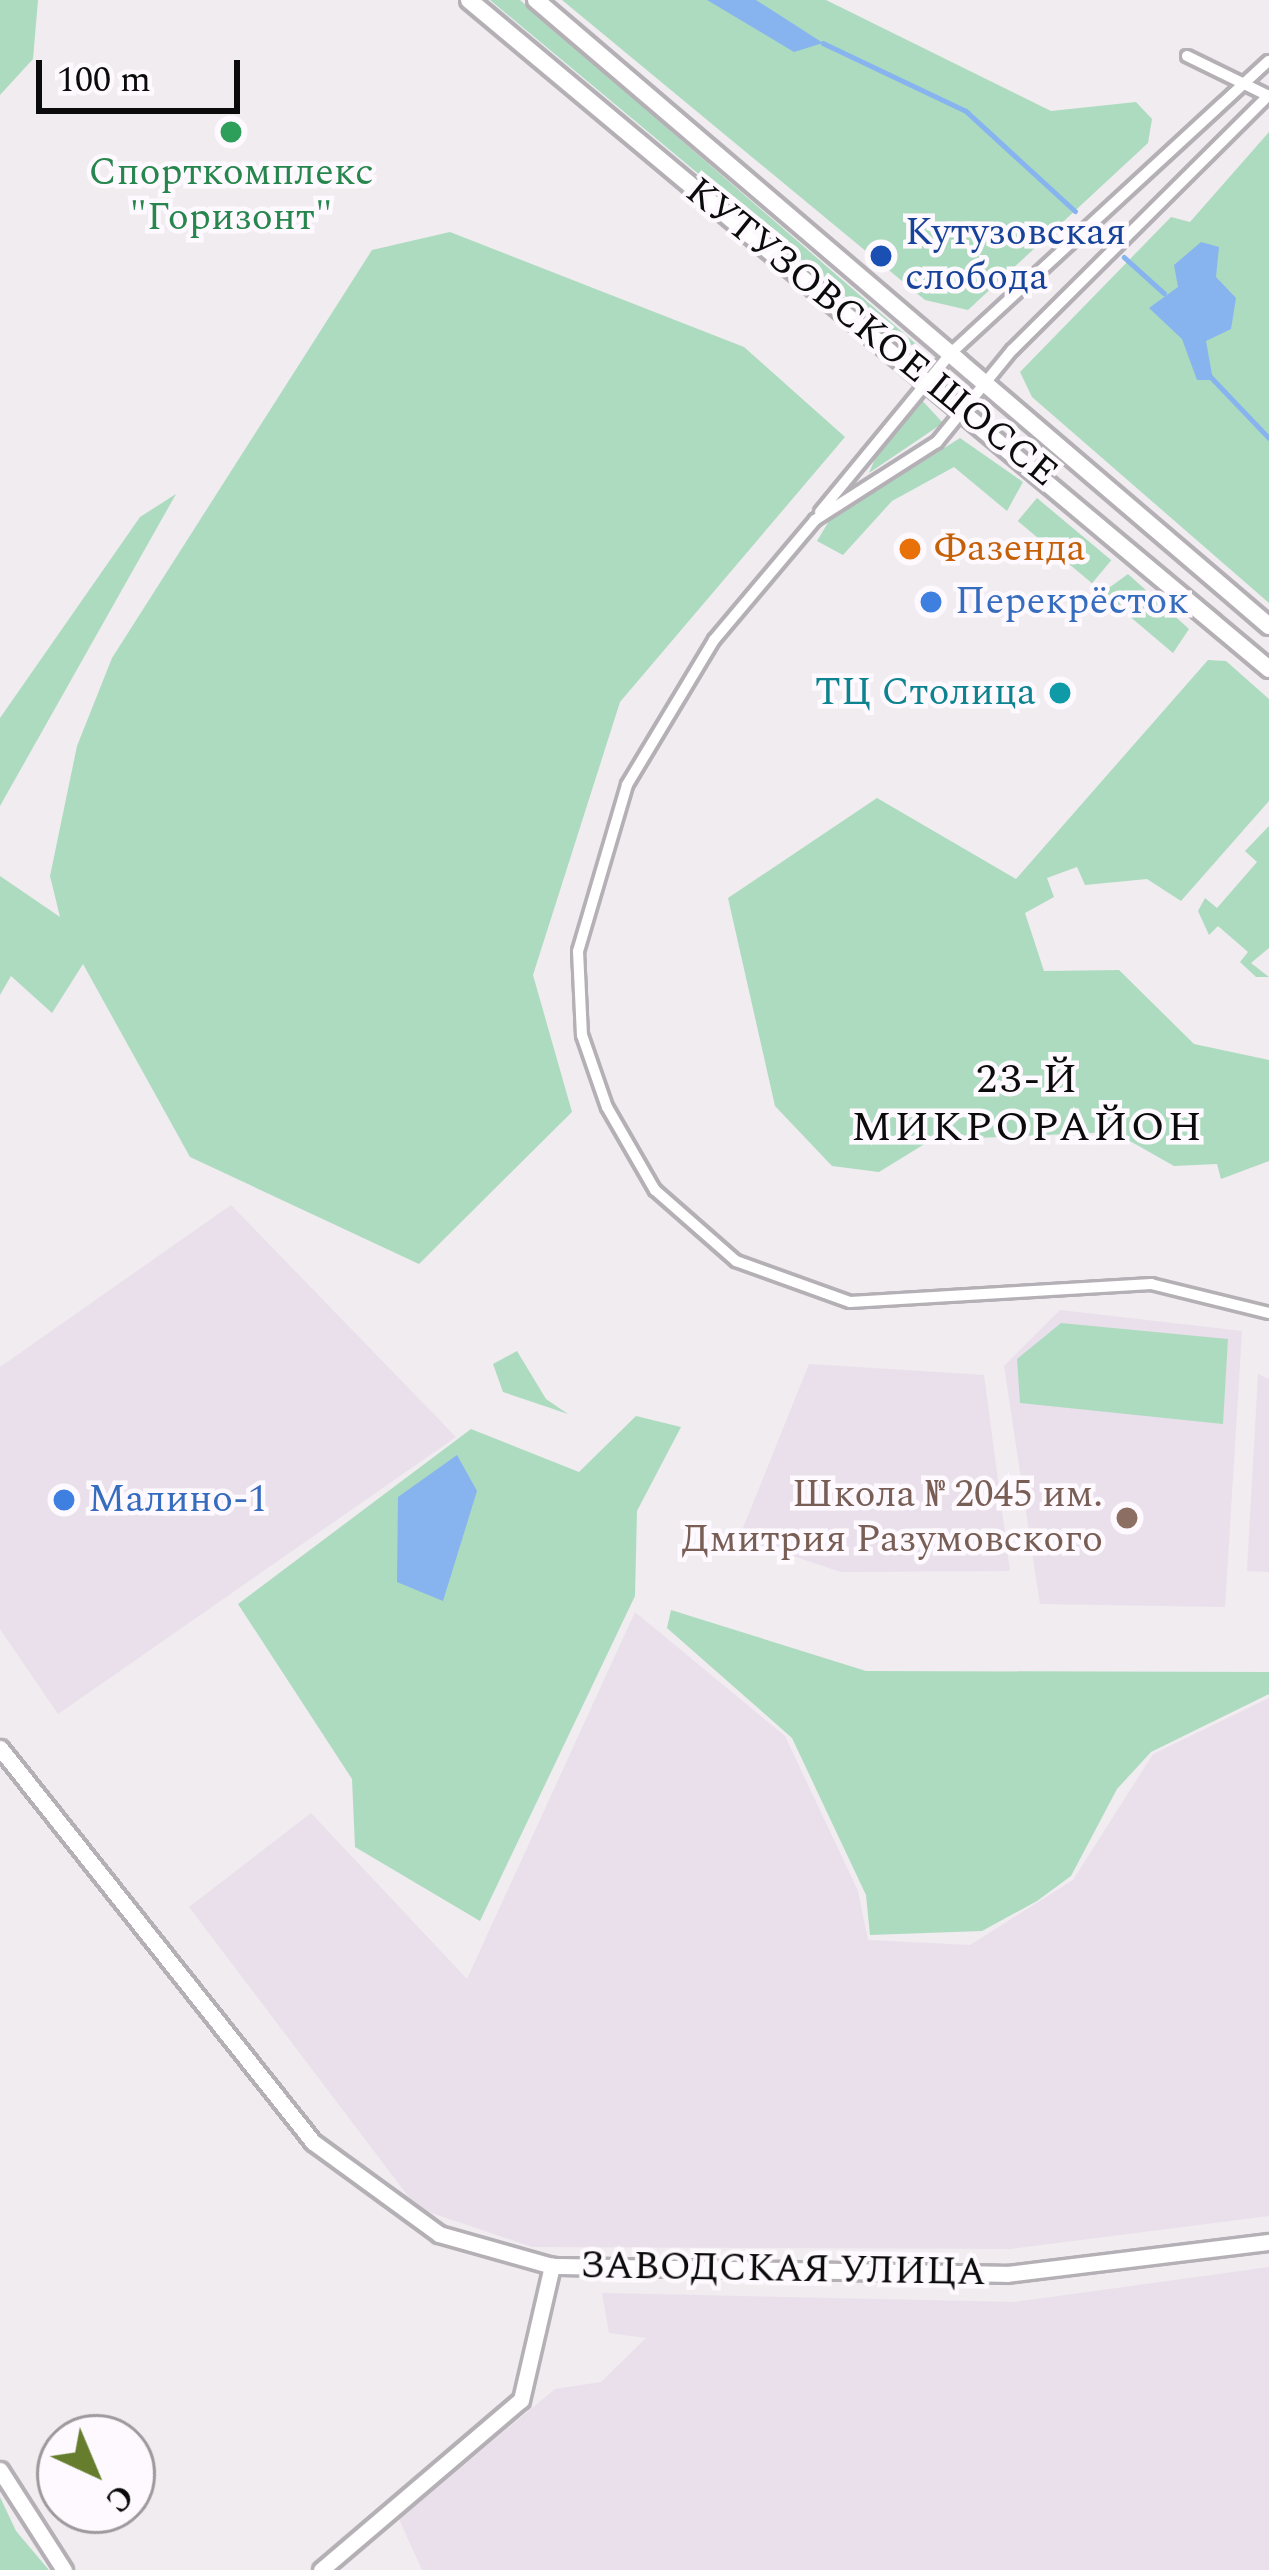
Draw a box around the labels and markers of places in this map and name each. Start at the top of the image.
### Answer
marker: Спорткомплекс "Горизонт" [218,119,244,145]
place label: Спорткомплекс "Горизонт" [88,151,374,242]
place label: Кутузовская слобода [905,211,1126,302]
marker: Кутузовская слобода [868,243,894,269]
place label: Фазенда [934,526,1086,572]
marker: Фазенда [897,536,923,562]
place label: Перекрёсток [955,579,1189,625]
marker: Перекрёсток [918,589,944,615]
place label: ТЦ Столица [815,670,1036,716]
marker: ТЦ Столица [1047,680,1073,706]
place label: Школа № 2045 им. Дмитрия Разумовского [681,1473,1103,1564]
place label: Малино-1 [88,1477,268,1523]
marker: Малино-1 [51,1487,77,1513]
marker: Школа № 2045 им. Дмитрия Разумовского [1114,1505,1140,1531]

